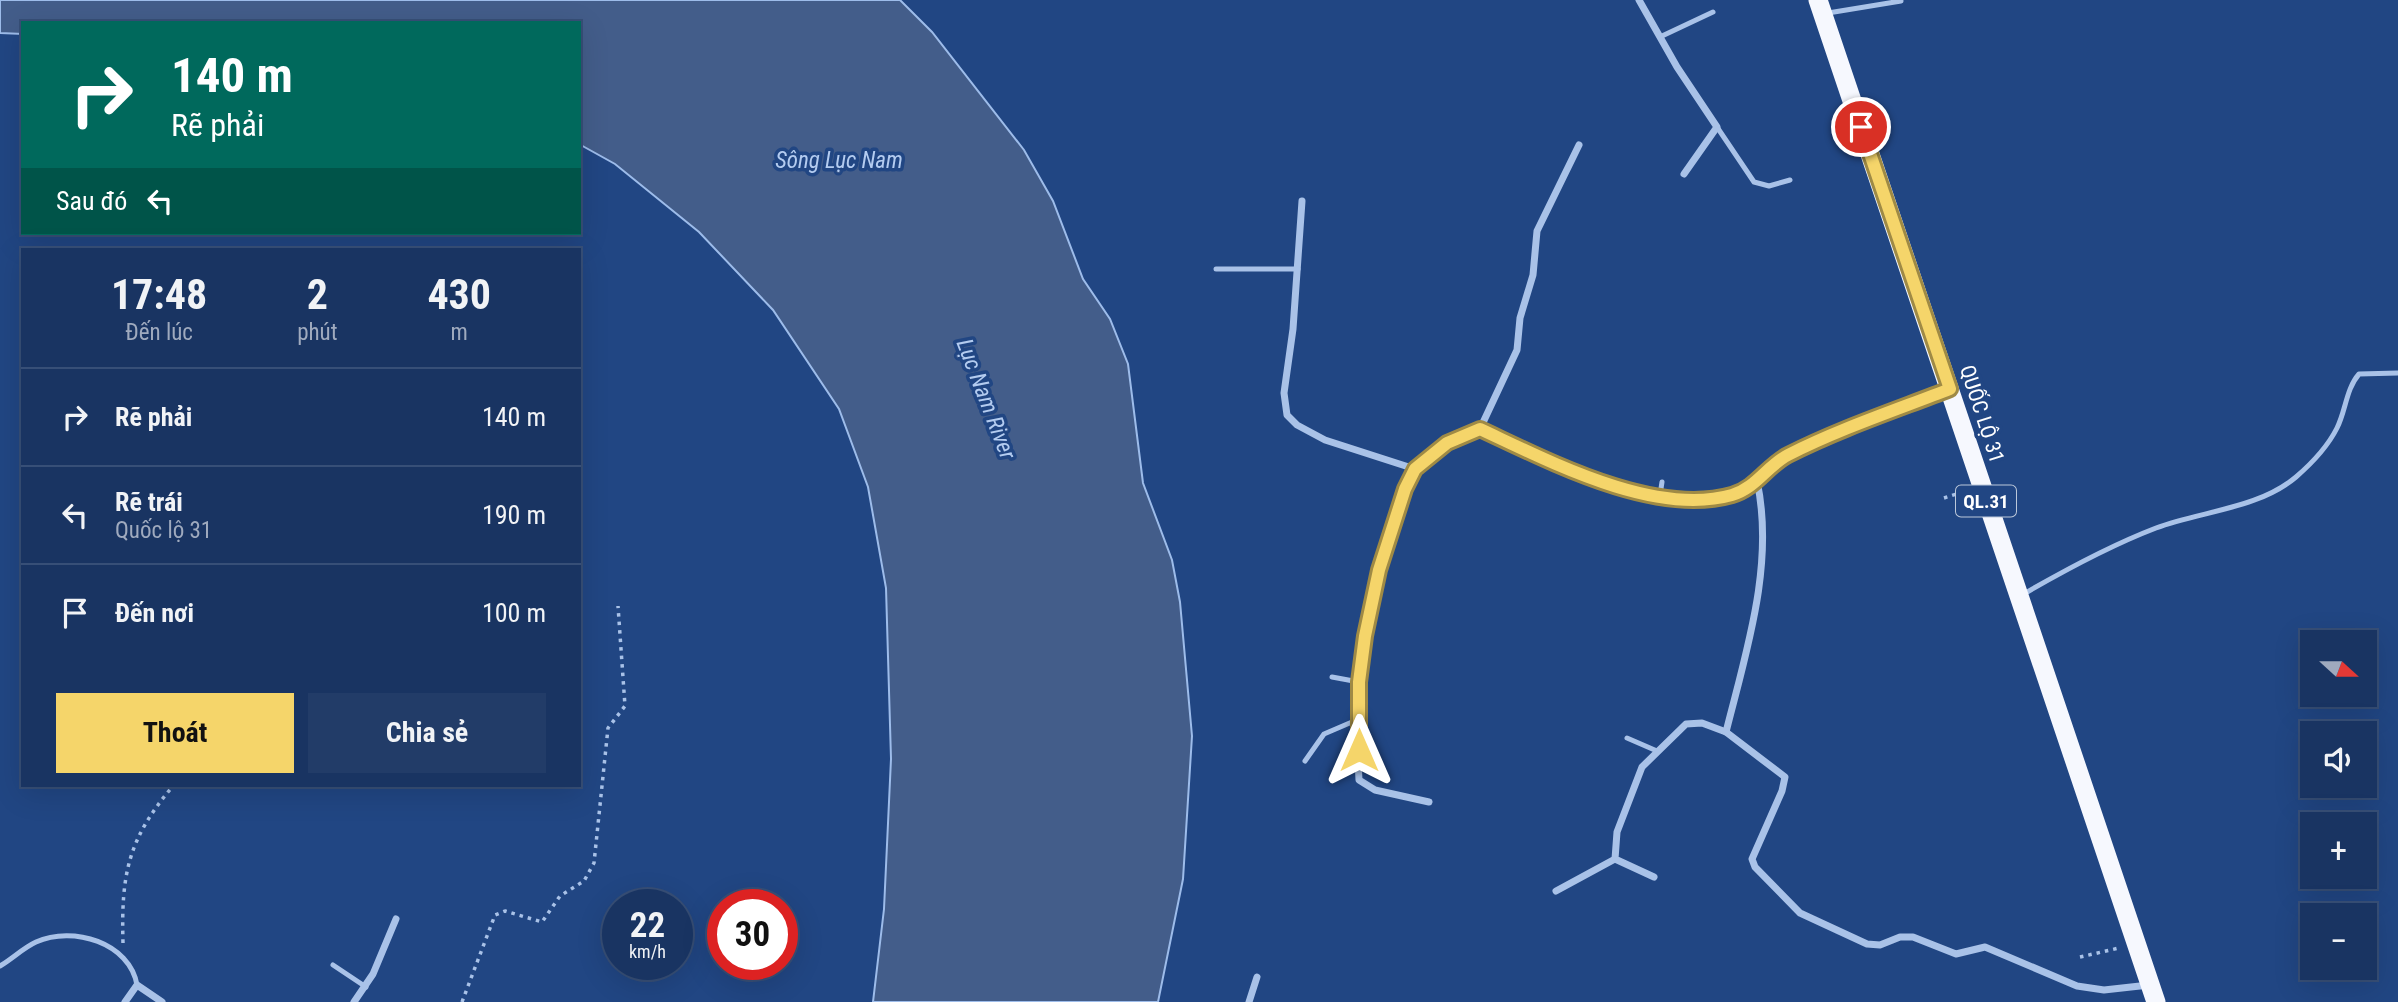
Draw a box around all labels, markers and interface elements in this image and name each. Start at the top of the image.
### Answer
text: 140 m [171,47,293,104]
icon: right [56,49,147,140]
pin [1831,97,1891,157]
text: Rẽ phải [171,106,264,144]
icon: arrive [1842,108,1880,146]
water label: Sông Lục Nam [775,147,903,174]
icon: left [141,182,179,220]
text: Sau đó [56,186,127,216]
text: 17:48 [111,270,207,319]
text: 2 [307,270,328,319]
text: 430 [427,270,491,319]
text: Đến lúc [125,319,193,346]
text: phút [297,319,338,346]
text: m [451,319,468,346]
water label: Lục Nam River [951,335,1022,464]
street label: QUỐC LỘ 31 [1955,362,2010,466]
icon: right [56,398,94,436]
text: Rẽ phải [115,402,192,432]
text: 140 m [482,402,546,432]
road number: QL.31 [1956,486,2016,516]
text: Rẽ trái [115,487,183,517]
icon: left [56,496,94,534]
text: 190 m [482,500,546,530]
text: Quốc lộ 31 [115,517,212,544]
icon: arrive [56,594,94,632]
text: Đến nơi [115,598,194,628]
text: 100 m [482,598,546,628]
north arrow [2300,630,2376,707]
map controls [2300,630,2377,980]
button: Thoát [56,693,294,773]
button: Chia sẻ [308,693,546,773]
position arrow [1322,713,1396,787]
button: sound [2300,721,2377,798]
button: + [2300,812,2377,889]
speed limit sign: 30 [707,889,798,980]
button: − [2300,903,2377,980]
text: 22 [630,905,665,946]
text: km/h [629,941,666,962]

